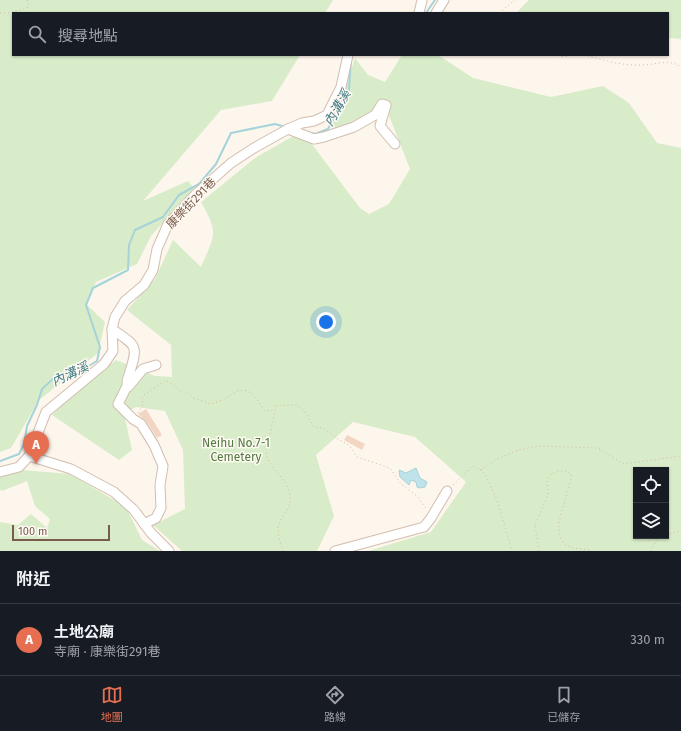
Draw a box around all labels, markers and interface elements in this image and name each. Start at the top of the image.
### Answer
search box [12,12,669,56]
icon: search [26,23,48,45]
text: 搜尋地點 [58,27,118,45]
water label: 內溝溪 [321,86,354,129]
street label: 康樂街291巷 [163,175,219,231]
your location [316,312,336,332]
water label: 內溝溪 [49,358,93,389]
pin: A [23,431,49,464]
park label: Neihu No.7-1 Cemetery [202,436,270,464]
map controls [633,467,669,539]
button: locate [633,467,669,503]
button: layers [633,503,669,539]
scale bar [12,523,110,542]
text: 100 m [18,525,47,538]
text: 附近 [16,569,50,590]
text: 土地公廟 [54,623,114,641]
text: A [25,632,33,647]
text: 330 m [630,632,665,647]
text: 寺廟 · 康樂街291巷 [54,644,161,659]
tab: 地圖 [101,684,123,724]
tab: 路線 [324,684,346,724]
tab: 已儲存 [547,684,580,724]

